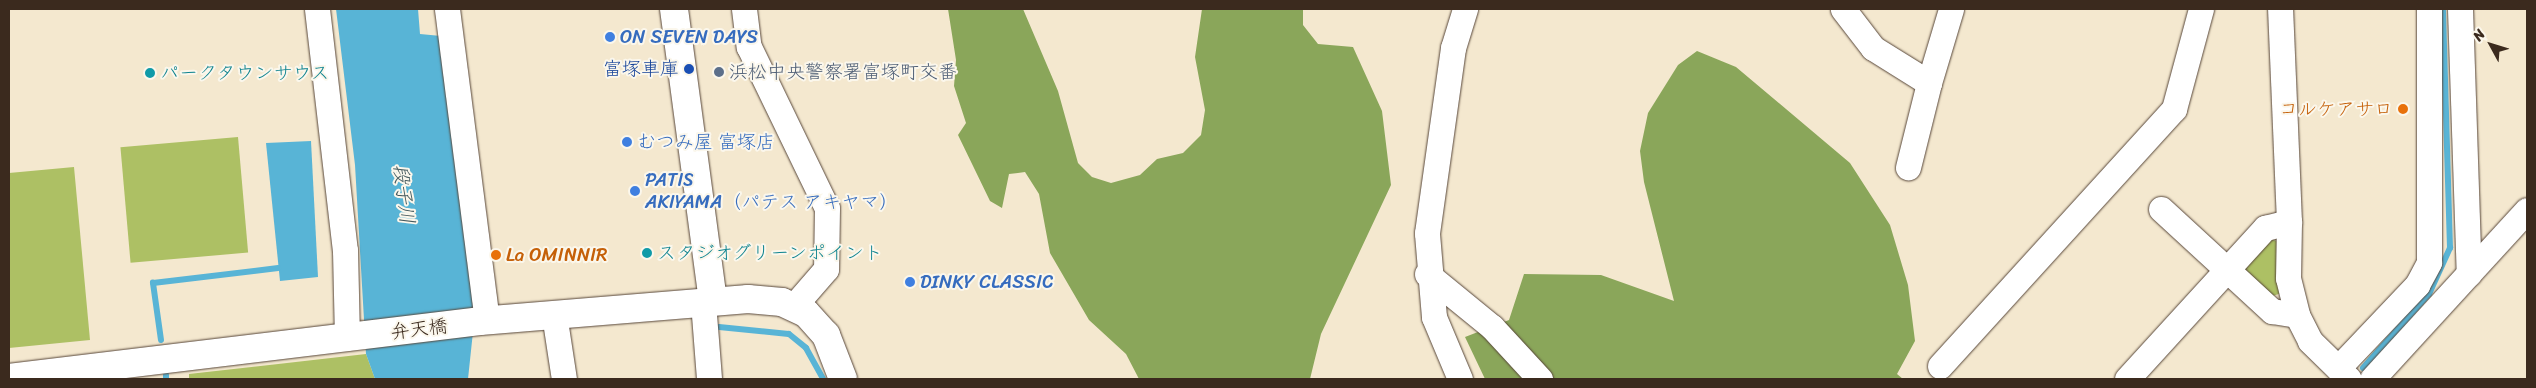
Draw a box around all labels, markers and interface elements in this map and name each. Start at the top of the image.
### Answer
north arrow [2466,20,2516,70]
text: N [2466,24,2492,47]
place label: ON SEVEN DAYS [620,26,756,48]
marker: ON SEVEN DAYS [604,31,616,43]
place label: 富塚車庫 [603,58,679,80]
place label: 浜松中央警察署富塚町交番 [729,61,957,83]
place label: パークタウンサウス [160,62,331,84]
marker: 富塚車庫 [683,63,695,75]
marker: 浜松中央警察署富塚町交番 [713,66,725,78]
marker: パークタウンサウス [144,67,156,79]
place label: コルケアサロ [2279,98,2393,120]
marker: コルケアサロ [2397,103,2409,115]
place label: むつみ屋 富塚店 [637,131,775,153]
marker: むつみ屋 富塚店 [621,136,633,148]
water label: 段子川 [388,163,420,225]
place label: PATIS AKIYAMA（パテス アキヤマ） [645,169,898,213]
marker: PATIS AKIYAMA（パテス アキヤマ） [629,185,641,197]
place label: スタジオグリーンポイント [657,242,885,264]
place label: La OMINNIR [506,244,607,266]
marker: スタジオグリーンポイント [641,247,653,259]
marker: La OMINNIR [490,249,502,261]
place label: DINKY CLASSIC [920,271,1052,293]
marker: DINKY CLASSIC [904,276,916,288]
street label: 弁天橋 [389,314,449,344]

